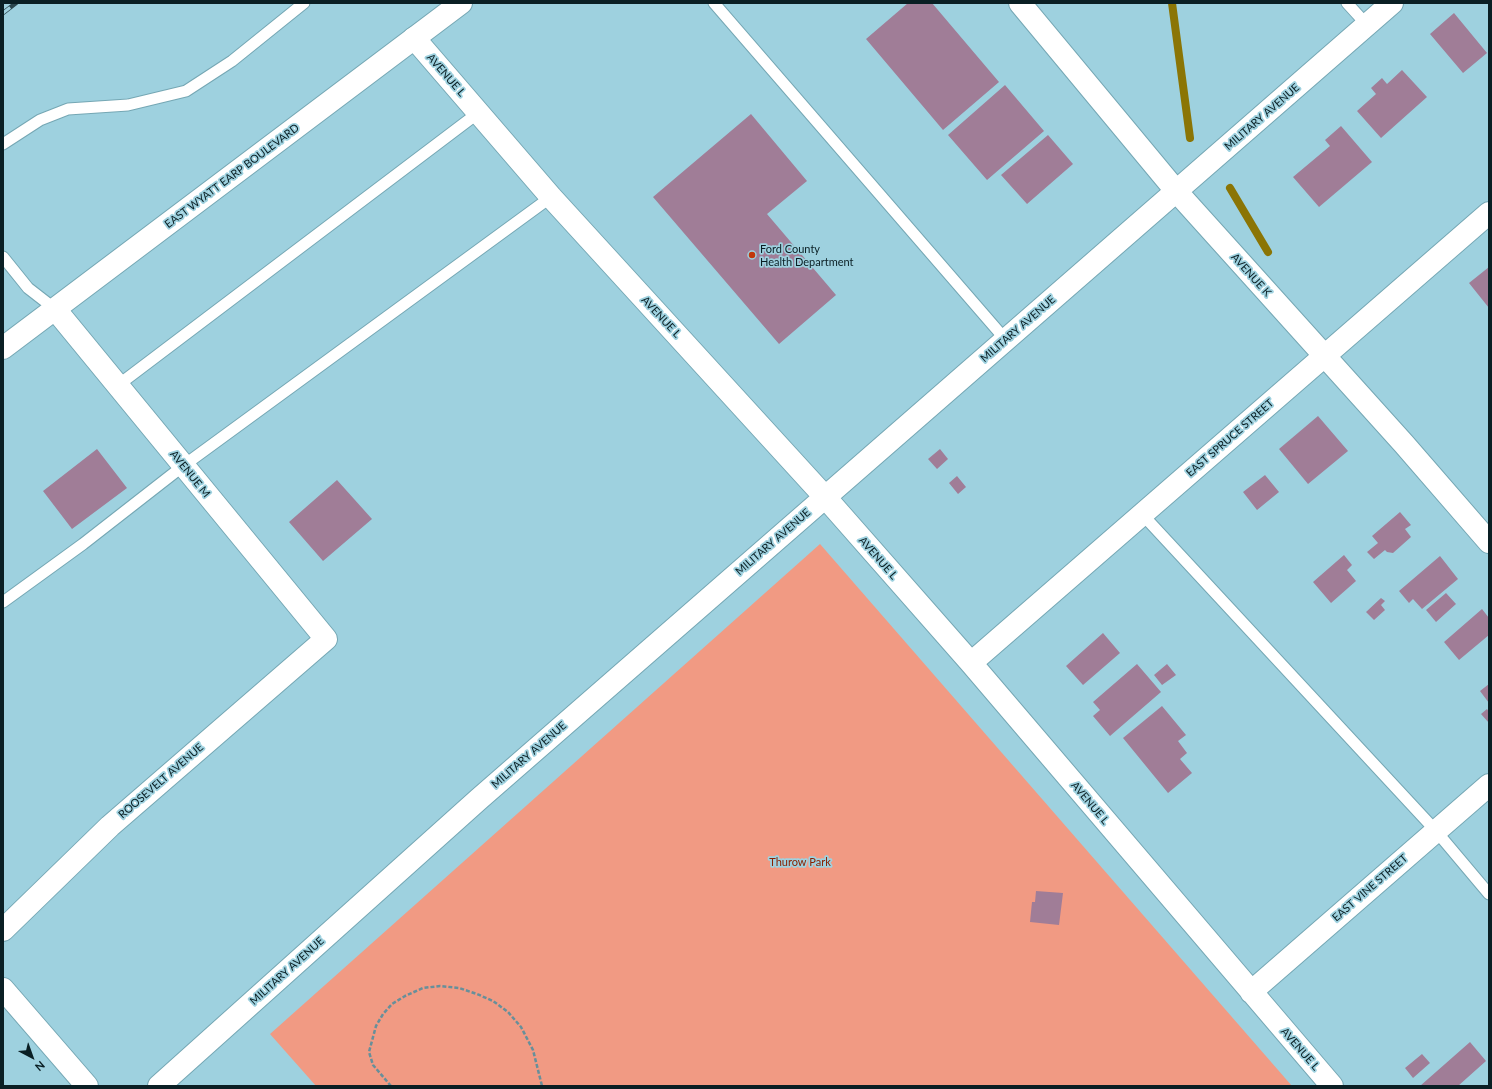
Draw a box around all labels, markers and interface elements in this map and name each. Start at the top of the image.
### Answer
street label: AVENUE L [424,51,468,99]
street label: MILITARY AVENUE [1222,81,1302,153]
street label: EAST WYATT EARP BOULEVARD [162,121,302,231]
place label: Ford County Health Department [760,242,854,268]
marker: Ford County Health Department [747,250,757,260]
street label: AVENUE K [1228,251,1274,299]
street label: AVENUE L [638,293,684,341]
street label: MILITARY AVENUE [978,293,1058,365]
street label: EAST SPRUCE STREET [1184,396,1276,480]
street label: AVENUE M [167,448,213,500]
street label: MILITARY AVENUE [733,506,813,578]
street label: AVENUE L [856,534,900,582]
street label: MILITARY AVENUE [489,719,569,791]
street label: ROOSEVELT AVENUE [116,741,206,821]
street label: AVENUE L [1068,779,1112,827]
street label: EAST VINE STREET [1330,852,1410,924]
park label: Thurow Park [769,855,831,869]
street label: MILITARY AVENUE [247,934,327,1008]
street label: AVENUE L [1278,1025,1322,1073]
north arrow [12,1037,52,1077]
text: N [33,1059,48,1074]

